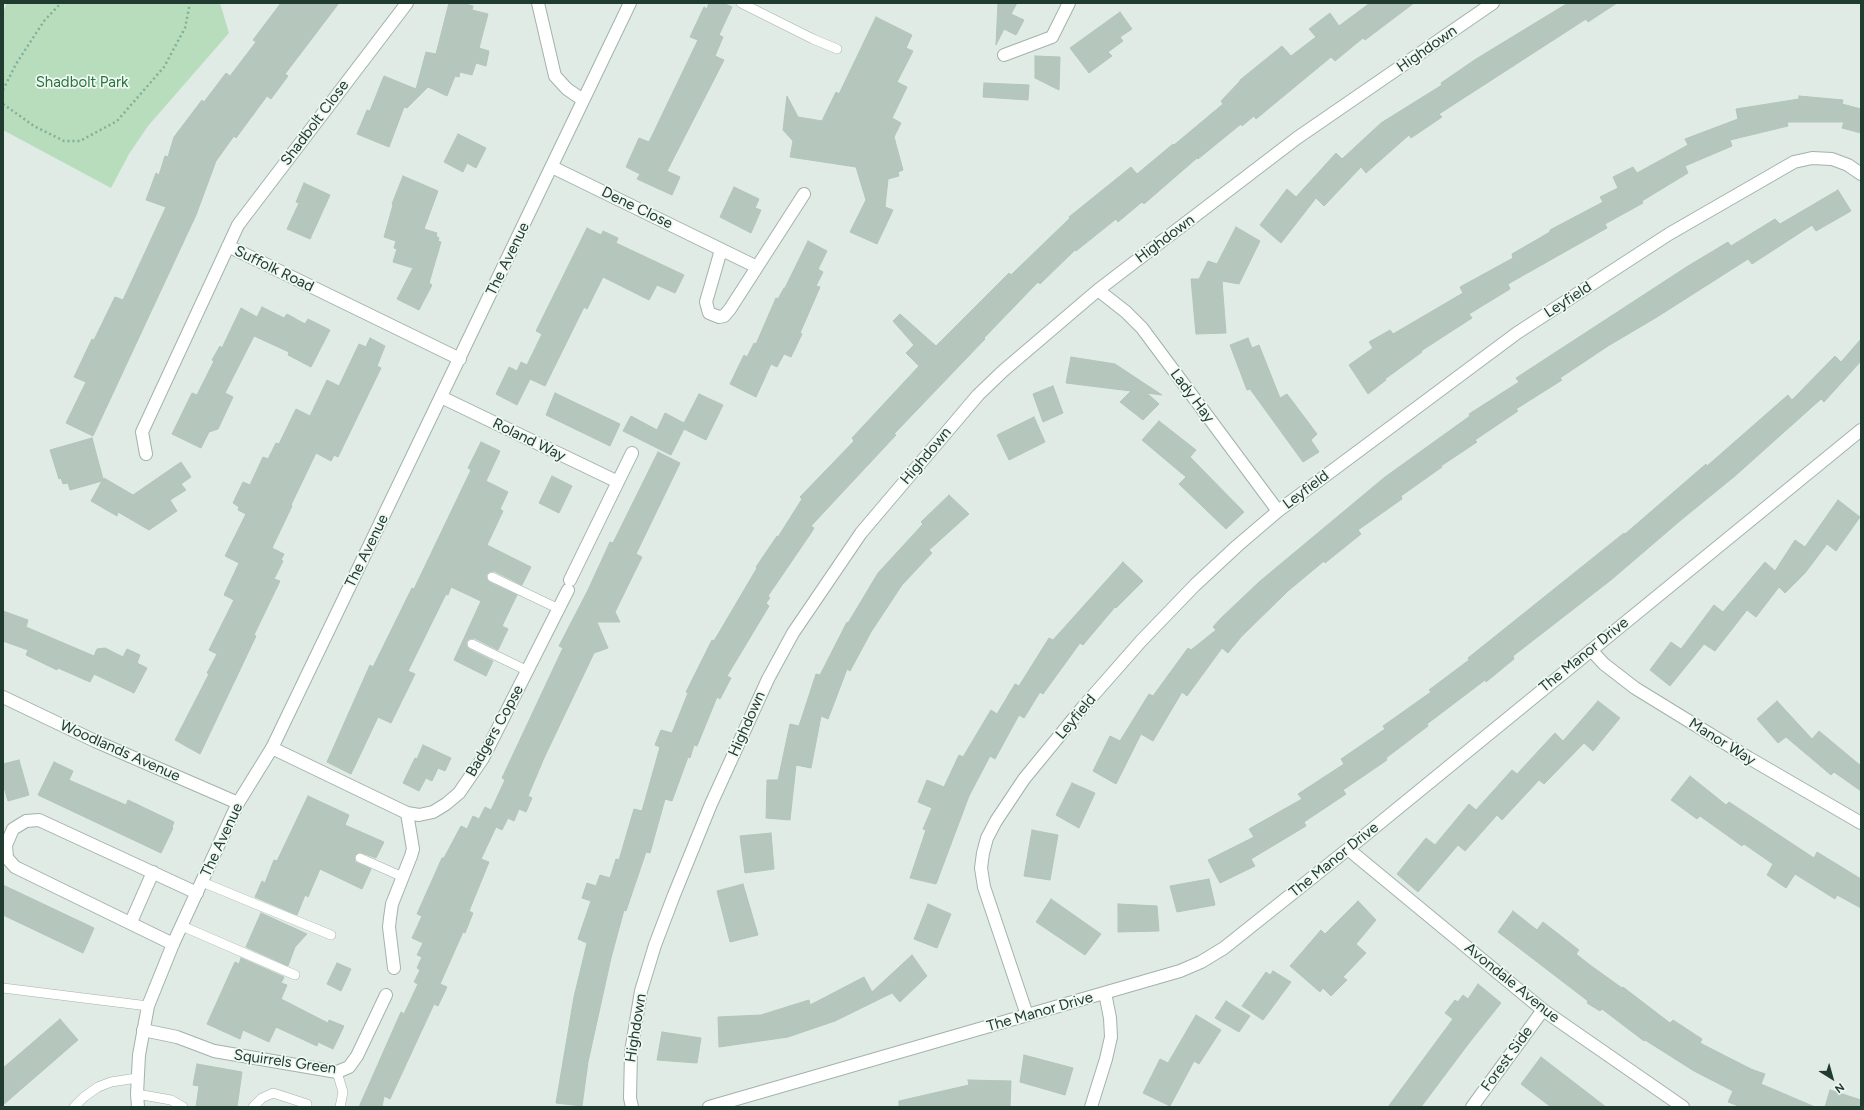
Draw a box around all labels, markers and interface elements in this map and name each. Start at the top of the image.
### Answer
street label: Highdown [1393,22,1461,76]
park label: Shadbolt Park [36,74,128,92]
street label: Shadbolt Close [277,77,353,169]
street label: Dene Close [599,183,675,233]
street label: Highdown [1132,211,1198,267]
street label: The Avenue [483,219,533,299]
street label: Suffolk Road [231,242,317,296]
street label: Leyfield [1541,278,1595,322]
street label: Lady Hay [1166,366,1218,426]
street label: Roland Way [489,415,569,465]
street label: Highdown [897,424,955,488]
street label: Leyfield [1279,467,1333,513]
street label: The Avenue [342,511,392,591]
street label: The Manor Drive [1536,614,1632,696]
street label: Badgers Copse [462,682,528,780]
street label: Highdown [725,689,769,759]
street label: Leyfield [1052,691,1100,743]
street label: Manor Way [1685,714,1759,770]
street label: Woodlands Avenue [57,716,183,786]
street label: The Avenue [197,800,247,880]
street label: The Manor Drive [1286,819,1382,901]
street label: Avondale Avenue [1461,939,1563,1027]
street label: The Manor Drive [985,988,1095,1036]
street label: Highdown [622,992,650,1064]
street label: Forest Side [1477,1023,1537,1095]
street label: Squirrels Green [233,1046,337,1078]
north arrow [1812,1058,1852,1098]
text: N [1832,1080,1847,1096]

